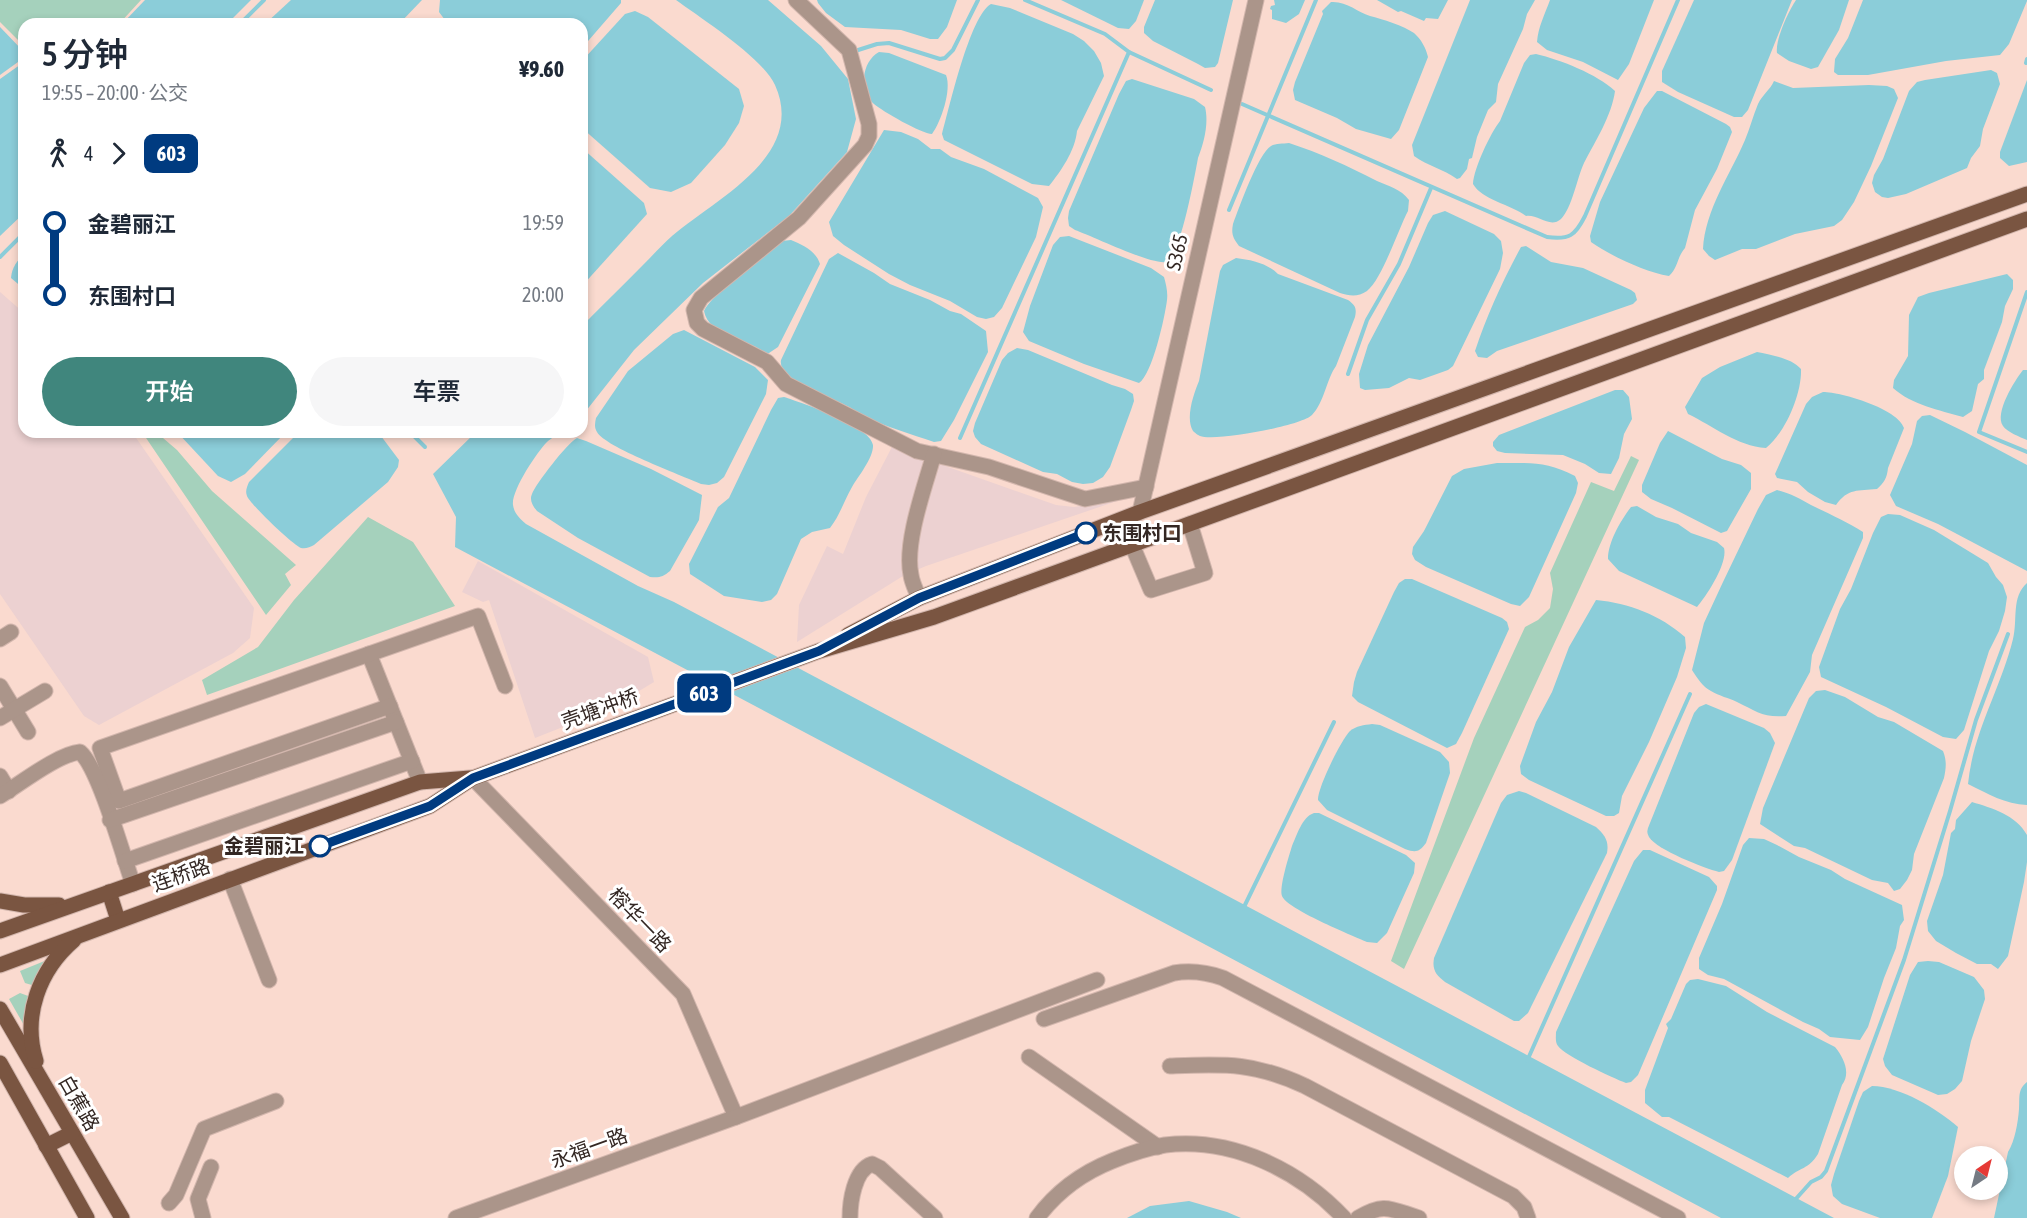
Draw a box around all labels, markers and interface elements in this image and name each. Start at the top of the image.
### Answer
text: 5 分钟 [42,35,128,73]
text: ¥9.60 [519,56,564,82]
text: 19:55 – 20:00 · 公交 [42,81,188,104]
icon: walk [42,137,75,170]
icon: forward [102,137,135,170]
text: 603 [156,141,186,165]
text: 4 [84,142,93,165]
text: 金碧丽江 [88,211,176,237]
text: 19:59 [523,211,564,234]
street label: S365 [1161,231,1192,272]
text: 东围村口 [88,283,176,309]
text: 20:00 [522,283,564,306]
button: 开始 [42,357,297,426]
button: 车票 [309,357,564,426]
place label: 东围村口 [1102,521,1182,544]
marker: 东围村口 [1075,522,1097,544]
line badge: 603 [670,674,738,712]
text: 603 [689,681,719,705]
street label: 壳塘冲桥 [558,684,641,733]
place label: 金碧丽江 [224,834,304,857]
marker: 金碧丽江 [309,835,331,857]
street label: 连桥路 [149,853,213,896]
street label: 榕华一路 [604,883,676,956]
street label: 白蕉路 [54,1071,104,1134]
street label: 永福一路 [547,1123,630,1172]
north arrow [1954,1146,2008,1200]
map controls [1954,1146,2008,1200]

